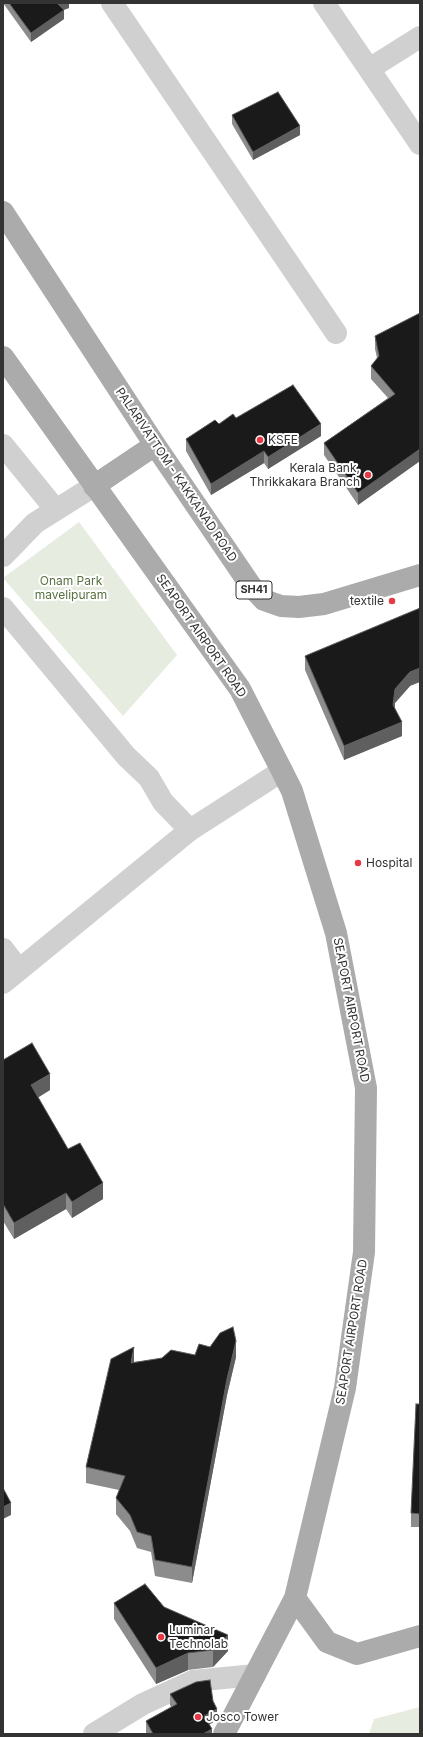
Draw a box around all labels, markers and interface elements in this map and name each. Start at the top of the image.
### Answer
street label: PALARIVATTOM - KAKKANAD ROAD [112,385,240,565]
place label: KSFE [268,433,298,447]
marker: KSFE [255,435,265,445]
place label: Kerala Bank, Thrikkakara Branch [250,461,360,489]
marker: Kerala Bank, Thrikkakara Branch [363,470,373,480]
street label: SEAPORT AIRPORT ROAD [153,572,249,700]
park label: Onam Park mavelipuram [35,574,107,602]
road number: SH41 [236,581,272,599]
place label: textile [350,594,384,608]
marker: textile [387,596,397,606]
place label: Hospital [366,856,412,870]
marker: Hospital [353,858,363,868]
street label: SEAPORT AIRPORT ROAD [330,936,372,1084]
street label: SEAPORT AIRPORT ROAD [333,1258,371,1406]
place label: Luminar Technolab [169,1623,228,1651]
marker: Luminar Technolab [156,1632,166,1642]
place label: Josco Tower [206,1710,279,1724]
marker: Josco Tower [193,1712,203,1722]

